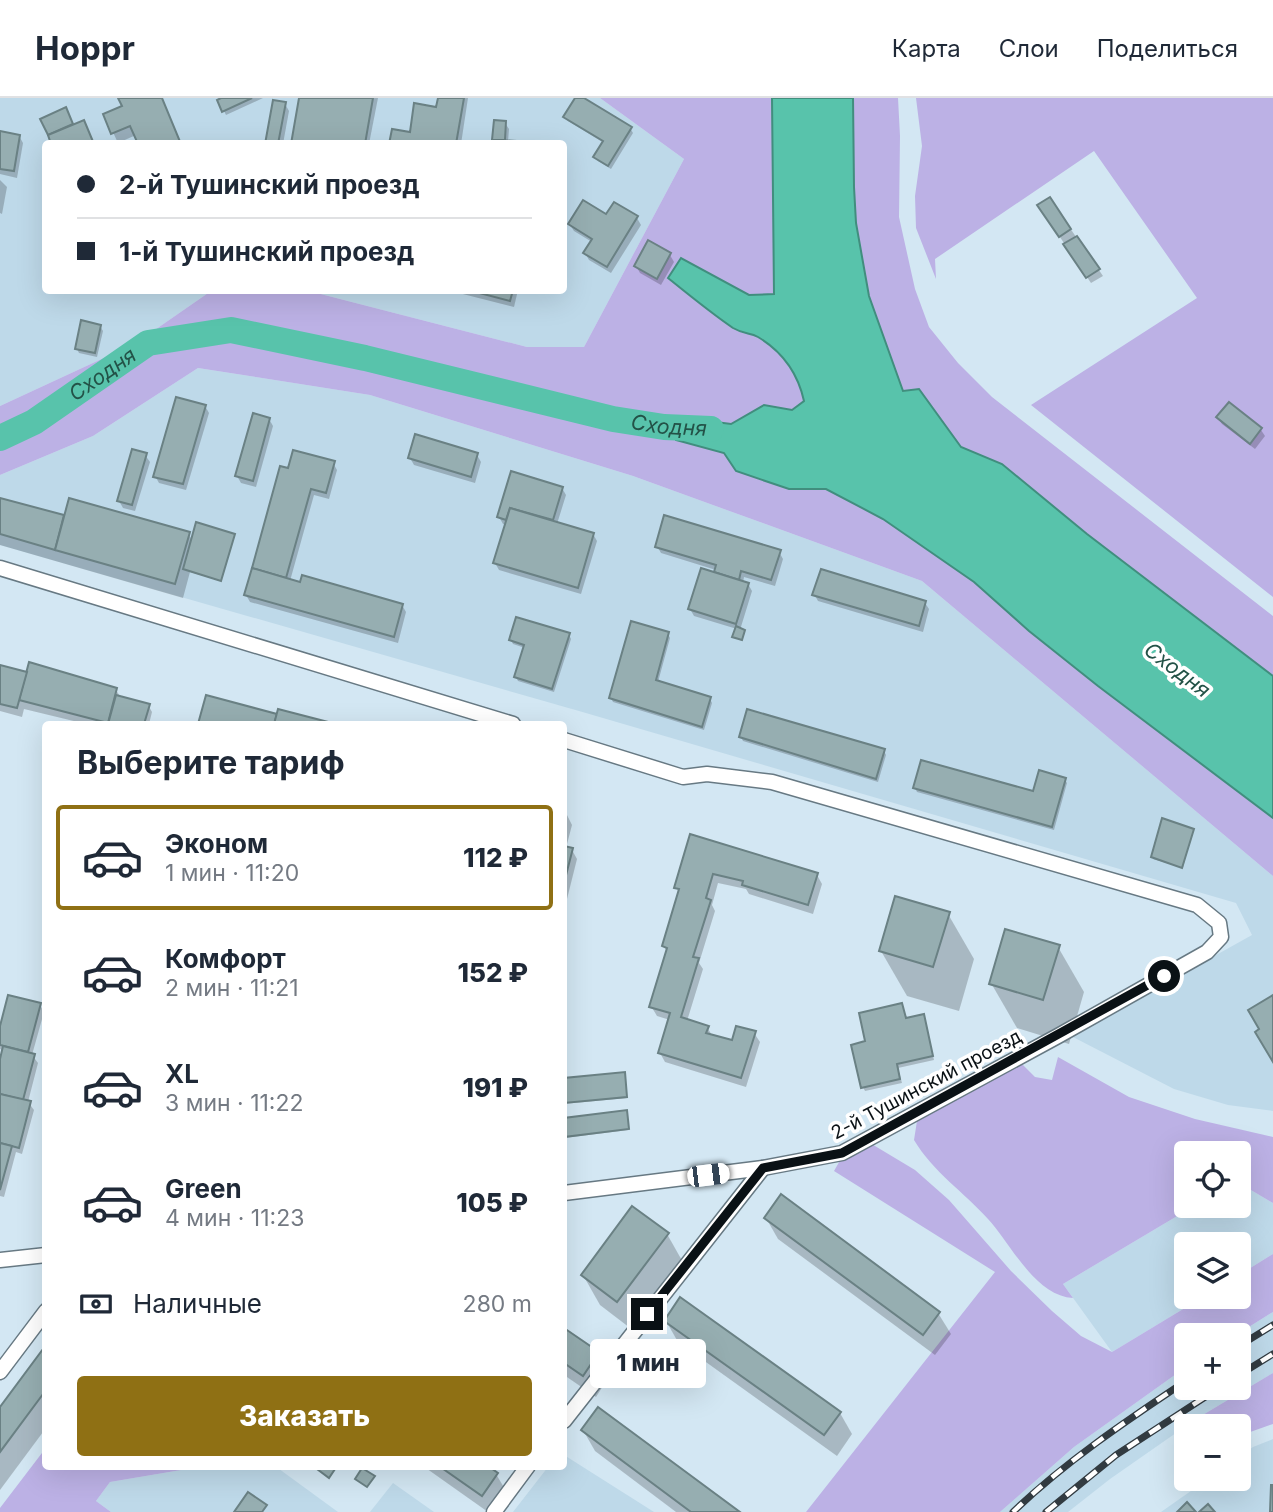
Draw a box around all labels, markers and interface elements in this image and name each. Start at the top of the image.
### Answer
text: Hoppr [35,28,135,68]
text: Карта [892,34,961,63]
text: Слои [999,34,1059,63]
text: Поделиться [1097,34,1238,63]
text: 2-й Тушинский проезд [119,169,420,200]
text: 1-й Тушинский проезд [119,236,414,267]
water label: Сходня [64,342,141,406]
water label: Сходня [629,409,707,441]
water label: Сходня [1139,637,1215,702]
text: Выберите тариф [77,743,345,782]
icon: car [81,826,144,889]
text: Эконом [165,828,268,859]
text: 112 ₽ [463,842,528,873]
text: 1 мин · 11:20 [165,859,299,887]
icon: car [81,941,144,1004]
text: Комфорт [165,943,286,974]
text: 152 ₽ [458,957,528,988]
route start [1148,960,1180,992]
text: 2 мин · 11:21 [165,974,299,1002]
street label: 2-й Тушинский проезд [827,1024,1025,1144]
icon: car [81,1056,144,1119]
text: XL [165,1058,199,1089]
text: 191 ₽ [462,1072,528,1103]
text: 3 мин · 11:22 [165,1089,304,1117]
map controls [1174,1141,1251,1491]
button: locate [1174,1141,1251,1218]
car [686,1162,731,1188]
icon: car [81,1171,144,1234]
text: Green [165,1173,242,1204]
text: 105 ₽ [456,1187,528,1218]
text: 4 мин · 11:23 [165,1204,304,1232]
button: layers [1174,1232,1251,1309]
icon: cash [77,1285,115,1323]
text: Наличные [133,1288,262,1319]
text: 280 m [463,1290,532,1318]
route end [631,1298,663,1330]
button: + [1174,1323,1251,1400]
callout: 1 мин [589,1338,705,1388]
text: 1 мин [616,1349,680,1377]
button: Заказать [77,1376,532,1456]
button: − [1174,1414,1251,1491]

